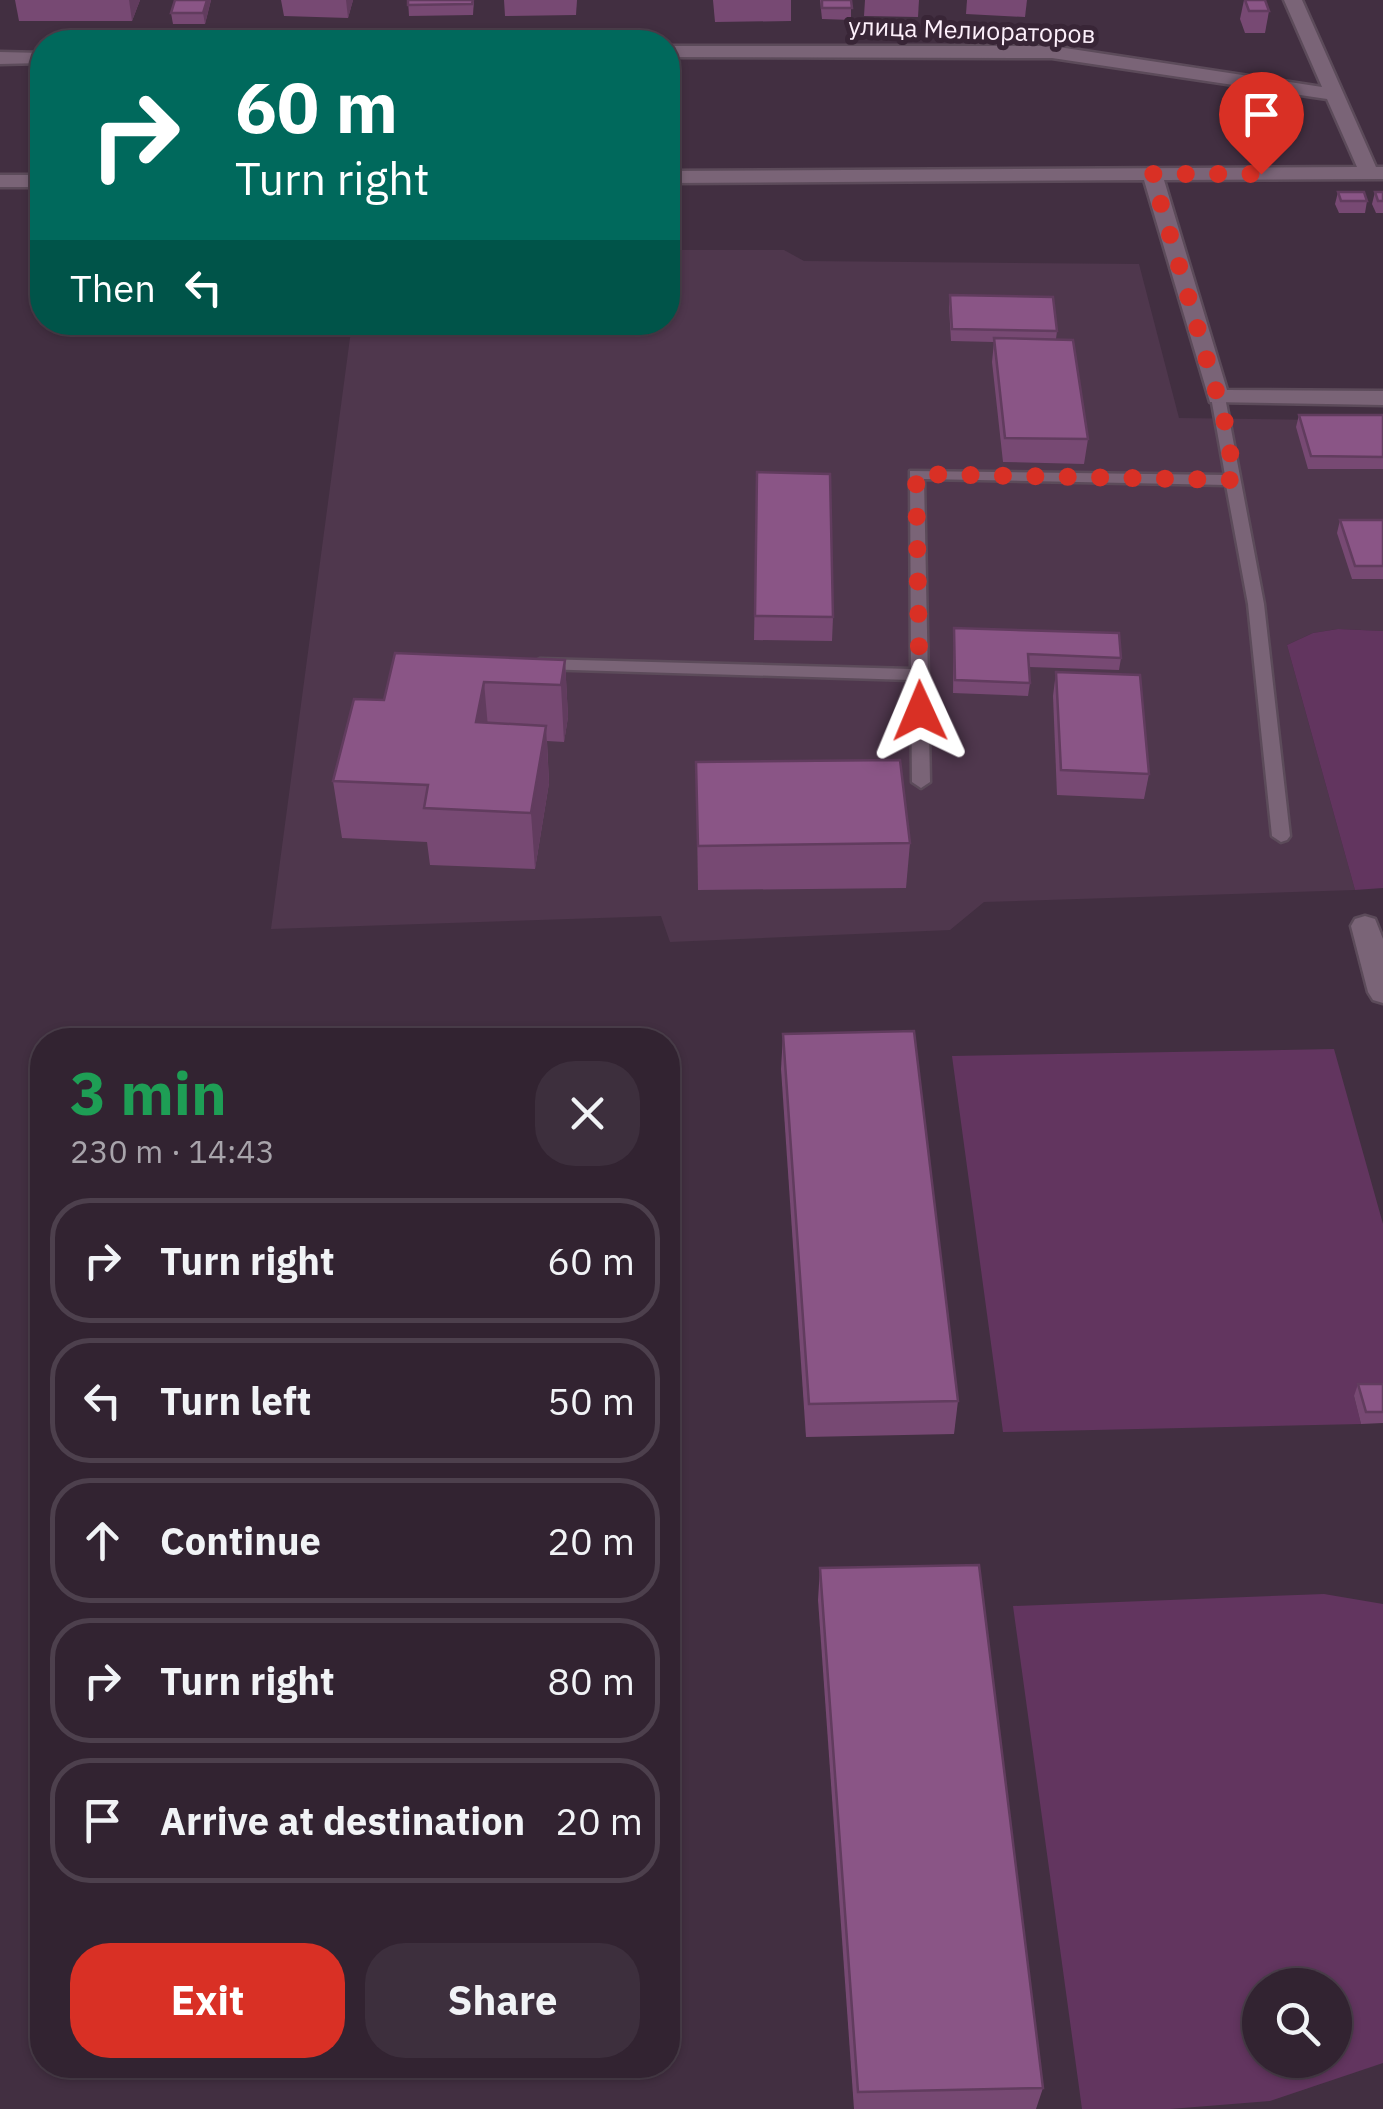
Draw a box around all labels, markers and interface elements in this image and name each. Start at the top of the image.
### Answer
street label: улица Мелиораторов [848,9,1096,50]
text: 60 m [235,61,398,152]
icon: right [70,70,200,200]
pin [1219,72,1304,175]
icon: arrive [1234,87,1289,142]
text: Turn right [235,149,430,207]
icon: left [176,260,231,315]
text: Then [70,263,156,312]
position arrow [868,659,972,763]
text: 3 min [70,1053,227,1132]
button: close [535,1061,640,1166]
text: 230 m · 14:43 [70,1130,275,1172]
icon: right [75,1233,130,1288]
text: Turn right [160,1236,335,1285]
text: 60 m [547,1236,635,1285]
icon: left [75,1373,130,1428]
text: Turn left [160,1376,311,1425]
text: 50 m [547,1376,635,1425]
icon: ahead [75,1513,130,1568]
text: Continue [160,1516,321,1565]
text: 20 m [547,1516,635,1565]
icon: right [75,1653,130,1708]
text: Turn right [160,1656,335,1705]
text: 80 m [547,1656,635,1705]
icon: arrive [75,1793,130,1848]
text: Arrive at destination [160,1796,525,1845]
text: 20 m [555,1796,643,1845]
button: Exit [70,1943,345,2058]
button: Share [365,1943,640,2058]
map controls [1242,1968,1352,2078]
button: search [1242,1968,1352,2078]

